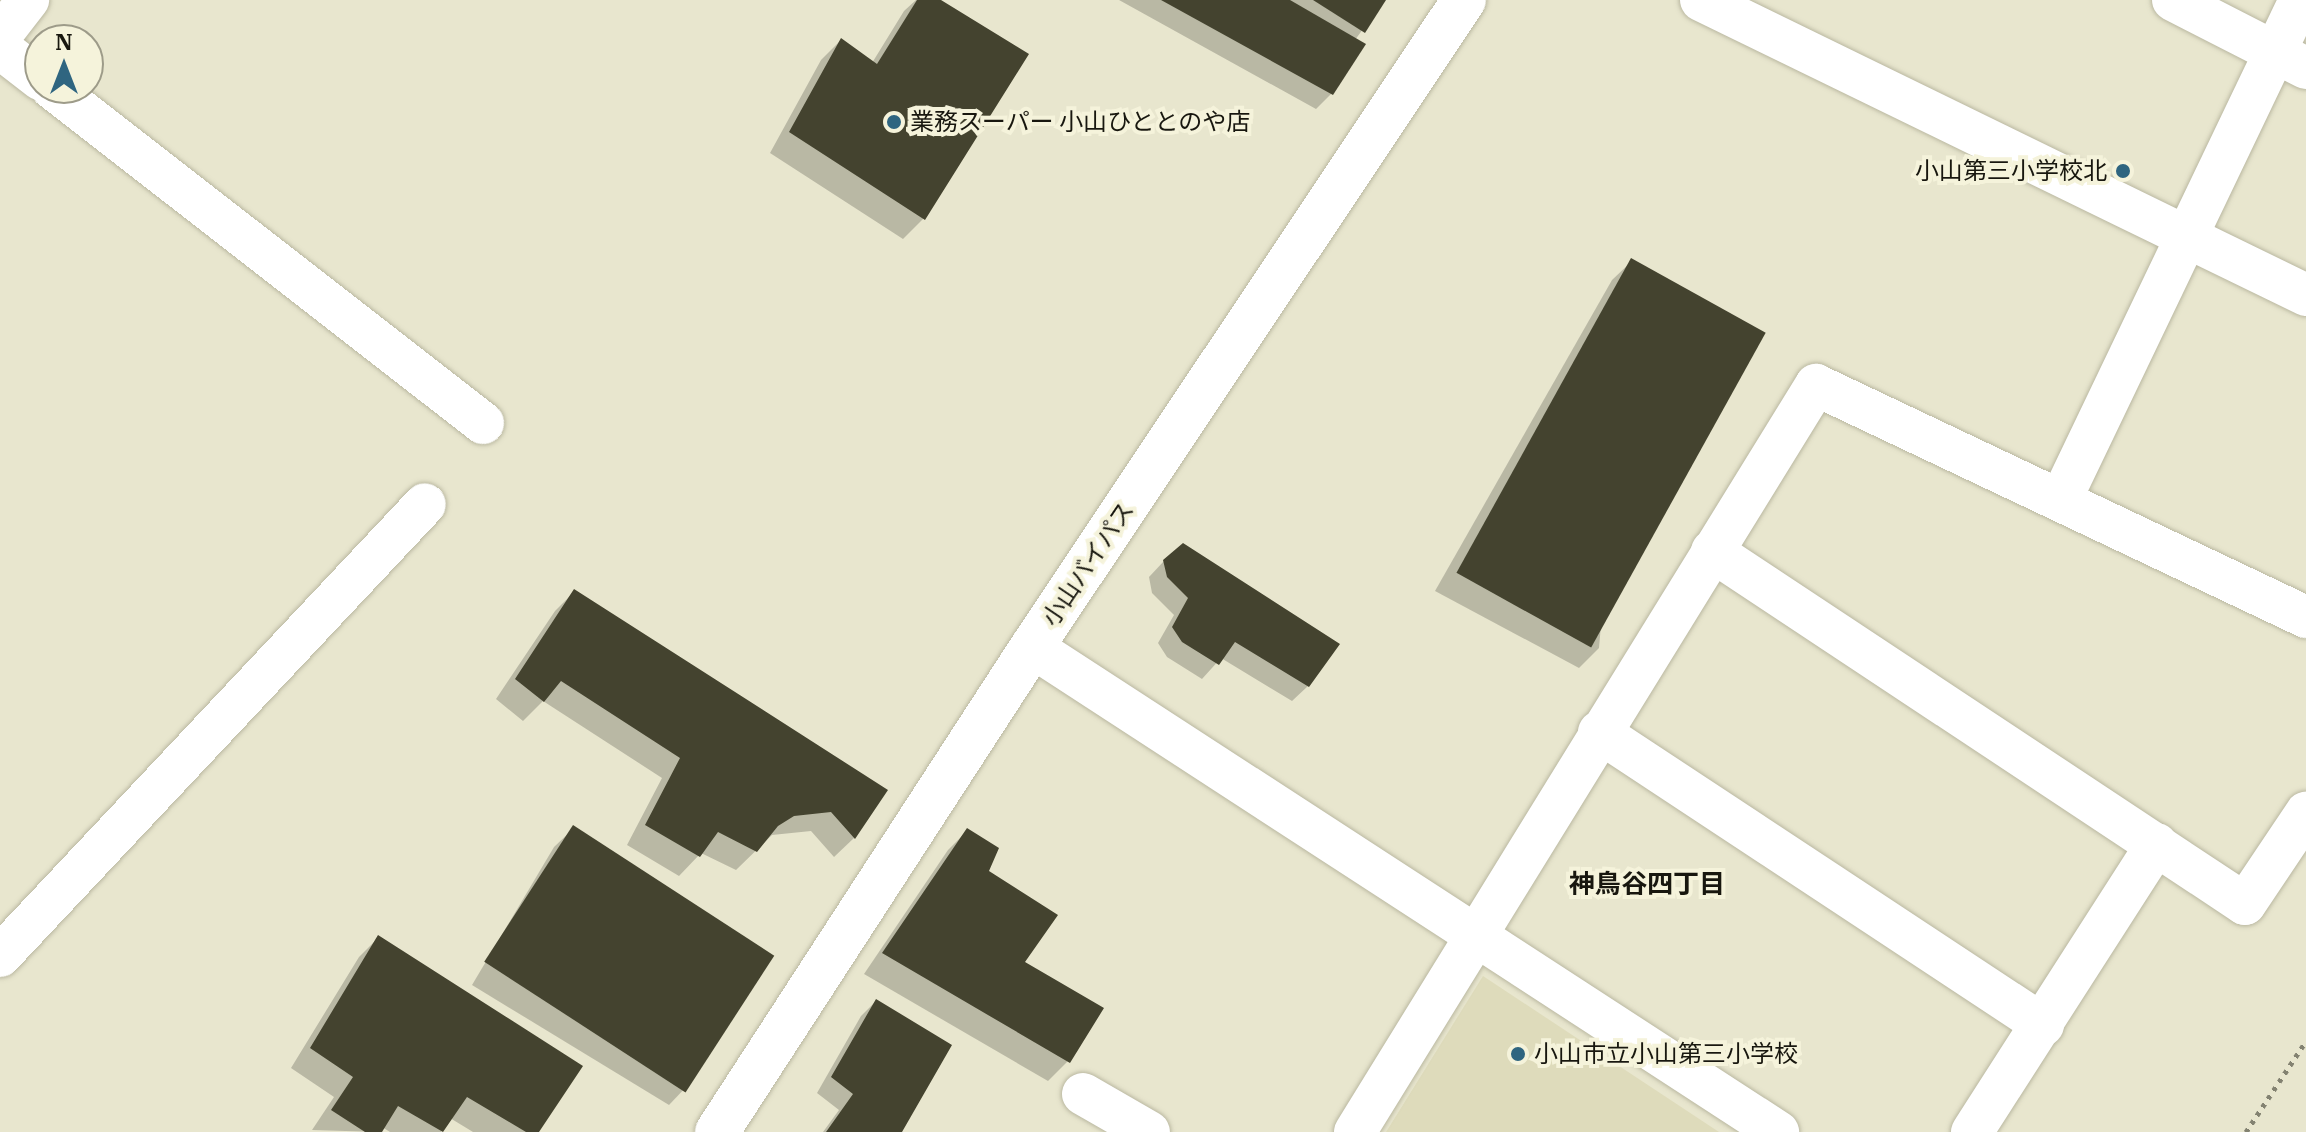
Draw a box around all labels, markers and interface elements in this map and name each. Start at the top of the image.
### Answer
north arrow [24,24,104,104]
text: N [55,27,73,56]
place label: 業務スーパー 小山ひととのや店 [910,108,1252,136]
marker: 業務スーパー 小山ひととのや店 [885,113,903,131]
place label: 小山第三小学校北 [1915,157,2107,185]
marker: 小山第三小学校北 [2114,162,2132,180]
street label: 小山バイパス [1036,496,1140,632]
district label: 神鳥谷四丁目 [1569,868,1725,900]
place label: 小山市立小山第三小学校 [1534,1040,1798,1068]
marker: 小山市立小山第三小学校 [1509,1045,1527,1063]

